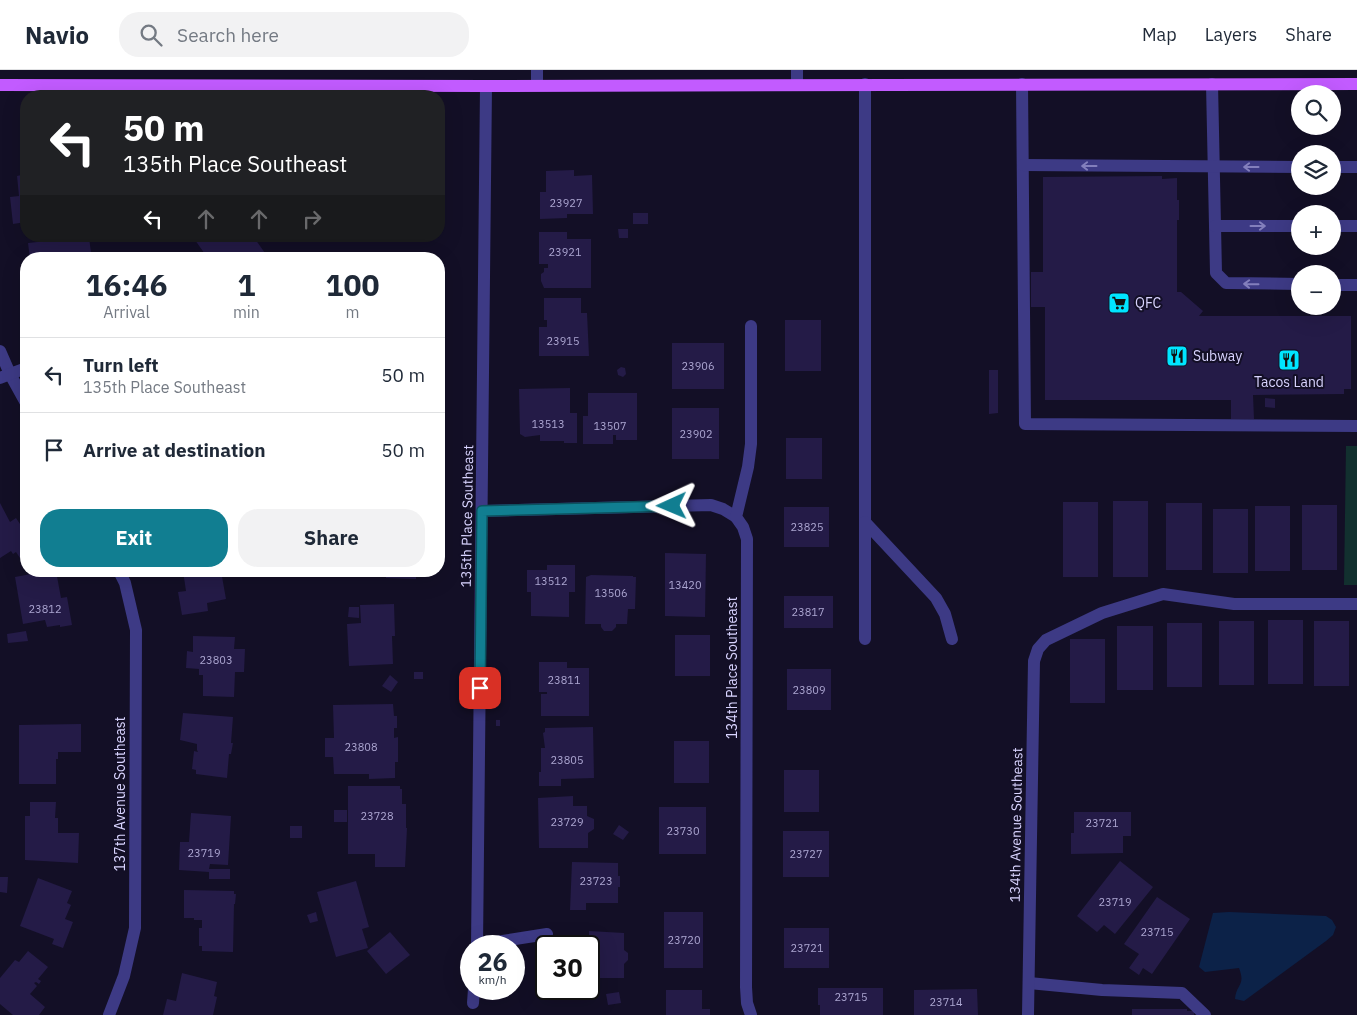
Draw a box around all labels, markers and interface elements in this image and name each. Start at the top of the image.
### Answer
search box [119,12,469,57]
text: Navio [25,19,89,51]
icon: search [137,21,165,49]
text: Search here [177,23,279,47]
text: Map [1142,23,1177,46]
text: Layers [1205,23,1257,46]
text: Share [1285,23,1332,46]
map controls [1291,85,1341,315]
button: search [1291,85,1341,135]
text: 50 m [123,105,205,151]
icon: left [40,110,105,175]
button: layers [1291,145,1341,195]
text: 135th Place Southeast [123,149,347,178]
one-way arrow [1081,161,1098,171]
one-way arrow [1244,162,1260,172]
house number: 23927 [550,196,583,210]
icon: left [139,205,167,233]
icon: ahead [192,205,220,233]
icon: ahead [245,205,273,233]
icon: right [298,205,326,233]
button: + [1291,205,1341,255]
one-way arrow [1249,221,1265,231]
house number: 23921 [549,245,582,259]
text: 16:46 [86,265,167,304]
text: 1 [237,265,255,304]
text: 100 [325,265,379,304]
button: − [1291,265,1341,315]
one-way arrow [1244,279,1260,288]
supermarket icon: QFC [1107,291,1131,315]
place label: QFC [1135,294,1161,312]
text: Arrival [103,302,150,322]
text: min [233,302,260,322]
text: m [345,302,359,322]
house number: 23915 [547,334,580,348]
restaurant icon: Subway [1165,344,1189,368]
place label: Subway [1193,347,1242,365]
restaurant icon: Tacos Land [1277,348,1301,372]
text: Turn left [83,353,159,377]
house number: 23906 [682,359,715,373]
icon: left [40,361,68,389]
text: 50 m [381,363,425,387]
place label: Tacos Land [1254,373,1324,391]
text: 135th Place Southeast [83,377,246,397]
house number: 13513 [532,417,565,431]
house number: 13507 [594,419,627,433]
house number: 23902 [680,427,713,441]
icon: arrive [40,436,68,464]
text: Arrive at destination [83,438,266,462]
text: 50 m [381,438,425,462]
street label: 135th Place Southeast [457,444,477,587]
position arrow [645,479,697,531]
button: Exit [40,509,228,567]
button: Share [238,509,425,567]
house number: 23825 [791,520,824,534]
house number: 13512 [535,574,568,588]
house number: 13420 [669,578,702,592]
house number: 13506 [595,586,628,600]
street label: 134th Place Southeast [723,597,741,739]
house number: 23812 [29,602,62,616]
house number: 23817 [792,605,825,619]
house number: 23803 [200,653,233,667]
pin [459,667,501,709]
house number: 23811 [548,673,581,687]
icon: arrive [466,674,494,702]
house number: 23809 [793,683,826,697]
street label: 137th Avenue Southeast [111,716,129,872]
house number: 23808 [345,740,378,754]
street label: 134th Avenue Southeast [1006,747,1026,903]
house number: 23805 [551,753,584,767]
house number: 23728 [361,809,394,823]
house number: 23729 [551,815,584,829]
house number: 23721 [1086,816,1119,830]
house number: 23730 [667,824,700,838]
house number: 23719 [188,846,221,860]
house number: 23727 [790,847,823,861]
house number: 23723 [580,874,613,888]
house number: 23719 [1099,895,1132,909]
house number: 23715 [1141,925,1174,939]
house number: 23720 [668,933,701,947]
speed limit sign: 30 [535,935,600,1000]
house number: 23721 [791,941,824,955]
text: 26 [477,945,508,978]
text: km/h [478,972,507,987]
house number: 23715 [835,990,868,1004]
house number: 23714 [930,995,963,1009]

